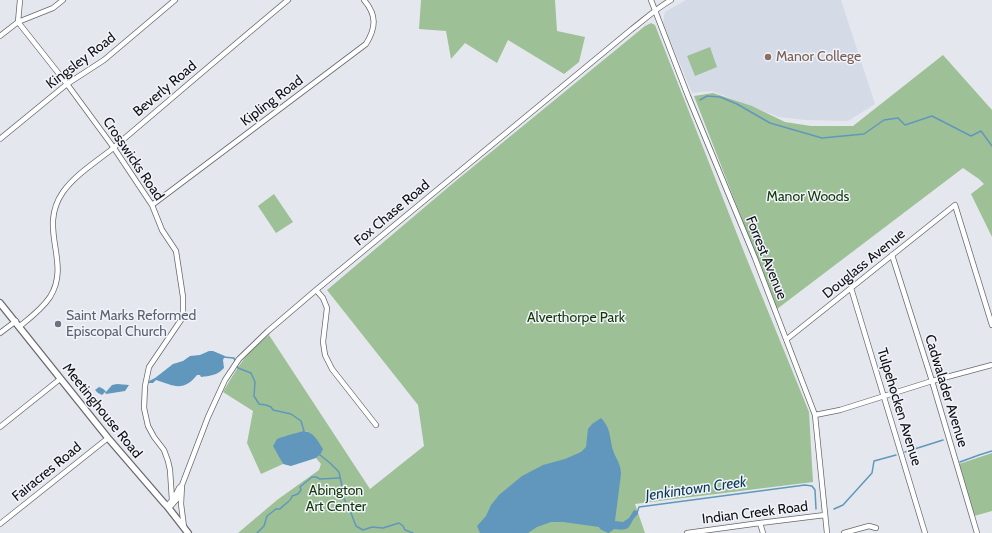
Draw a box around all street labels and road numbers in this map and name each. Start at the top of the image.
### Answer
street label: Kingsley Road [43,29,119,93]
street label: Beverly Road [130,58,200,120]
street label: Kipling Road [238,72,306,130]
street label: Crosswicks Road [99,114,167,204]
street label: Fox Chase Road [351,177,433,249]
street label: Forrest Avenue [742,214,790,302]
street label: Douglass Avenue [819,226,909,302]
street label: Cadwalader Avenue [921,333,971,449]
street label: Tulpehocken Avenue [873,346,925,468]
street label: Meetinghouse Road [59,360,145,462]
street label: Fairacres Road [9,439,85,505]
street label: Indian Creek Road [701,498,809,528]

